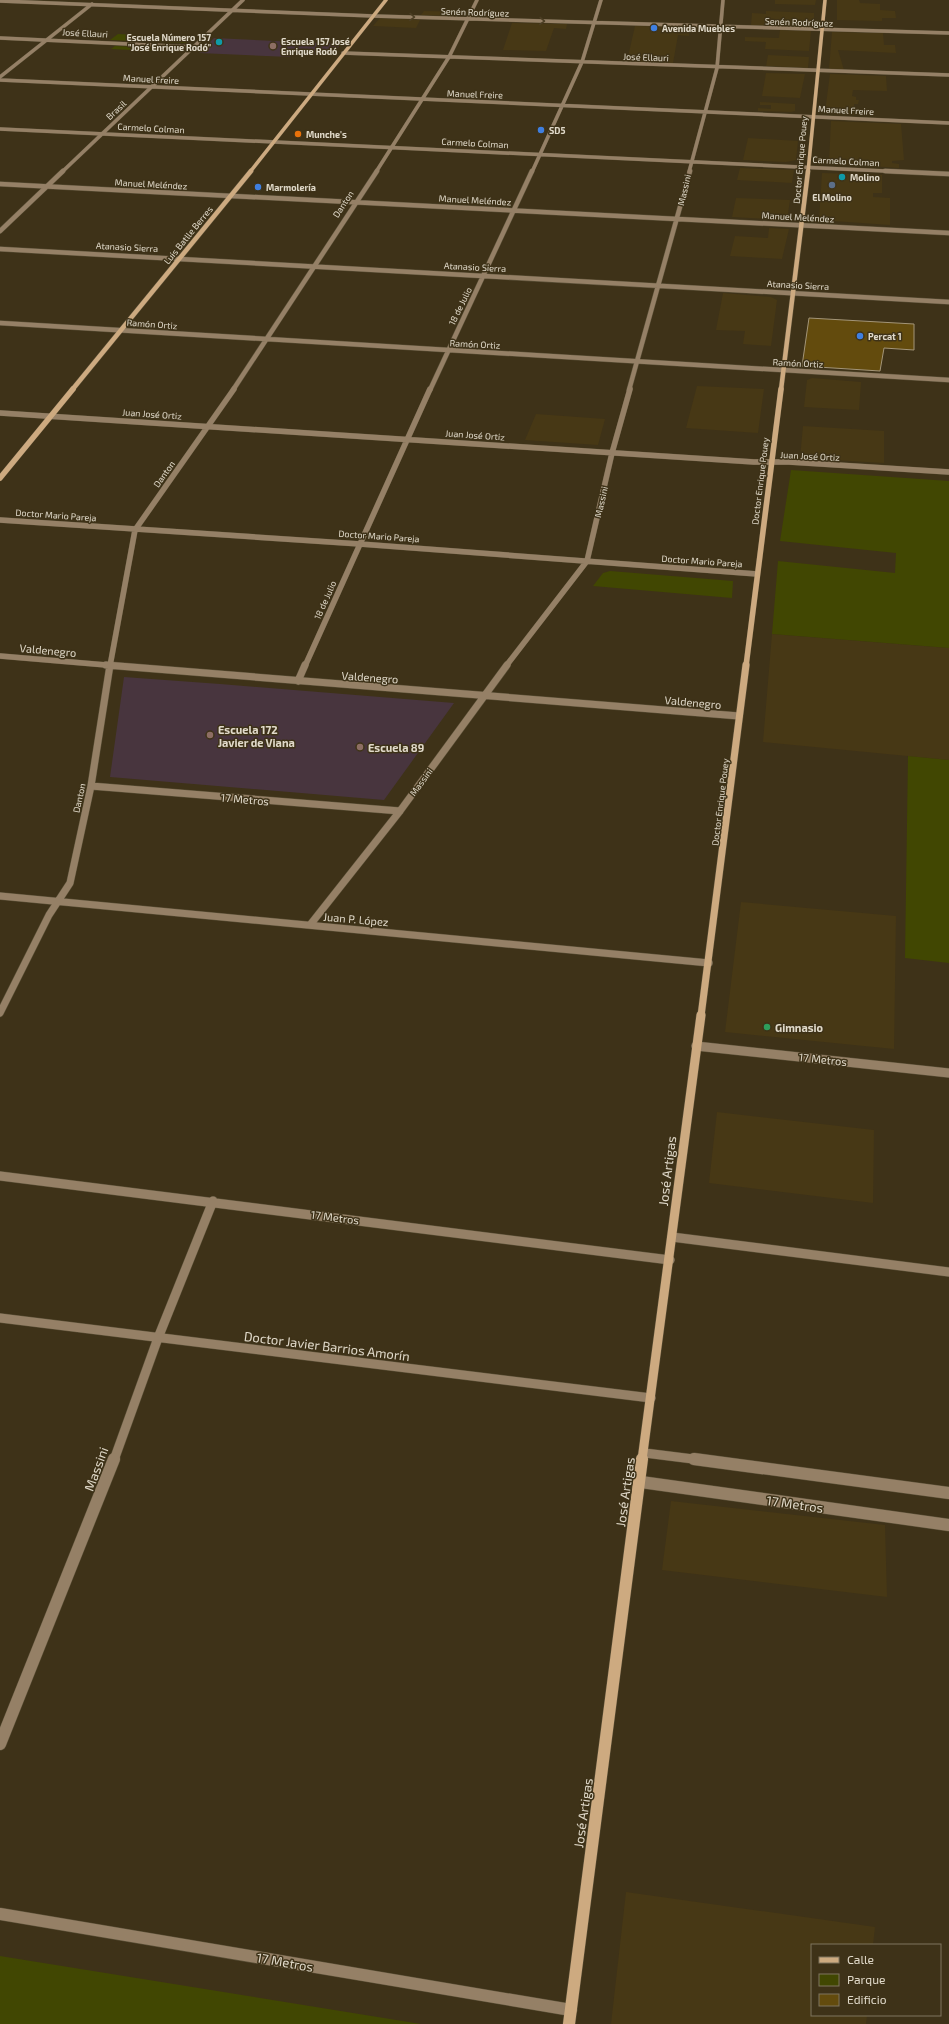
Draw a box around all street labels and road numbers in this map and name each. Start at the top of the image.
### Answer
street label: Senén Rodríguez [441,5,510,19]
street label: Senén Rodríguez [765,15,834,29]
street label: José Ellauri [62,26,108,40]
street label: José Ellauri [623,51,669,63]
street label: Manuel Freire [123,72,179,86]
street label: Manuel Freire [447,88,503,100]
street label: Brasil [104,98,129,122]
street label: Manuel Freire [818,103,874,117]
street label: Doctor Enrique Pouey [791,116,809,204]
street label: Carmelo Colman [117,121,185,135]
street label: Carmelo Colman [441,136,509,150]
street label: Carmelo Colman [812,154,880,168]
street label: Massini [675,173,693,207]
street label: Manuel Meléndez [114,177,188,191]
street label: Danton [330,188,356,220]
street label: Manuel Meléndez [438,193,512,207]
street label: Luis Batlle Berres [161,203,215,266]
street label: Manuel Meléndez [761,210,835,224]
street label: Atanasio Sierra [96,240,158,254]
street label: Atanasio Sierra [444,260,506,274]
street label: Atanasio Sierra [767,278,829,292]
street label: 18 de Julio [446,285,474,327]
street label: Ramón Ortiz [126,317,178,331]
street label: Ramón Ortiz [449,337,501,351]
street label: Ramón Ortiz [772,356,824,370]
street label: Juan José Ortiz [122,406,183,422]
street label: Juan José Ortiz [445,427,506,443]
street label: Doctor Enrique Pouey [749,437,771,525]
street label: Juan José Ortiz [780,449,840,463]
street label: Danton [151,459,177,489]
street label: Massini [592,485,610,519]
street label: Doctor Mario Pareja [15,507,97,523]
street label: Doctor Mario Pareja [338,528,420,544]
street label: Doctor Mario Pareja [661,553,743,569]
street label: 18 de Julio [312,579,338,621]
street label: Valdenegro [19,641,77,659]
street label: Valdenegro [341,669,399,685]
street label: Valdenegro [664,693,722,711]
street label: Doctor Enrique Pouey [709,758,731,846]
street label: Massini [407,766,435,798]
street label: Danton [71,782,87,814]
street label: 17 Metros [220,790,270,808]
street label: Juan P. López [323,910,389,928]
street label: 17 Metros [798,1050,848,1068]
street label: José Artigas [655,1135,679,1207]
street label: 17 Metros [310,1208,360,1226]
street label: Doctor Javier Barrios Amorín [243,1328,411,1364]
street label: Massini [81,1445,111,1493]
street label: José Artigas [612,1456,638,1528]
street label: 17 Metros [766,1492,824,1516]
street label: José Artigas [570,1777,596,1849]
street label: 17 Metros [255,1949,315,1975]

